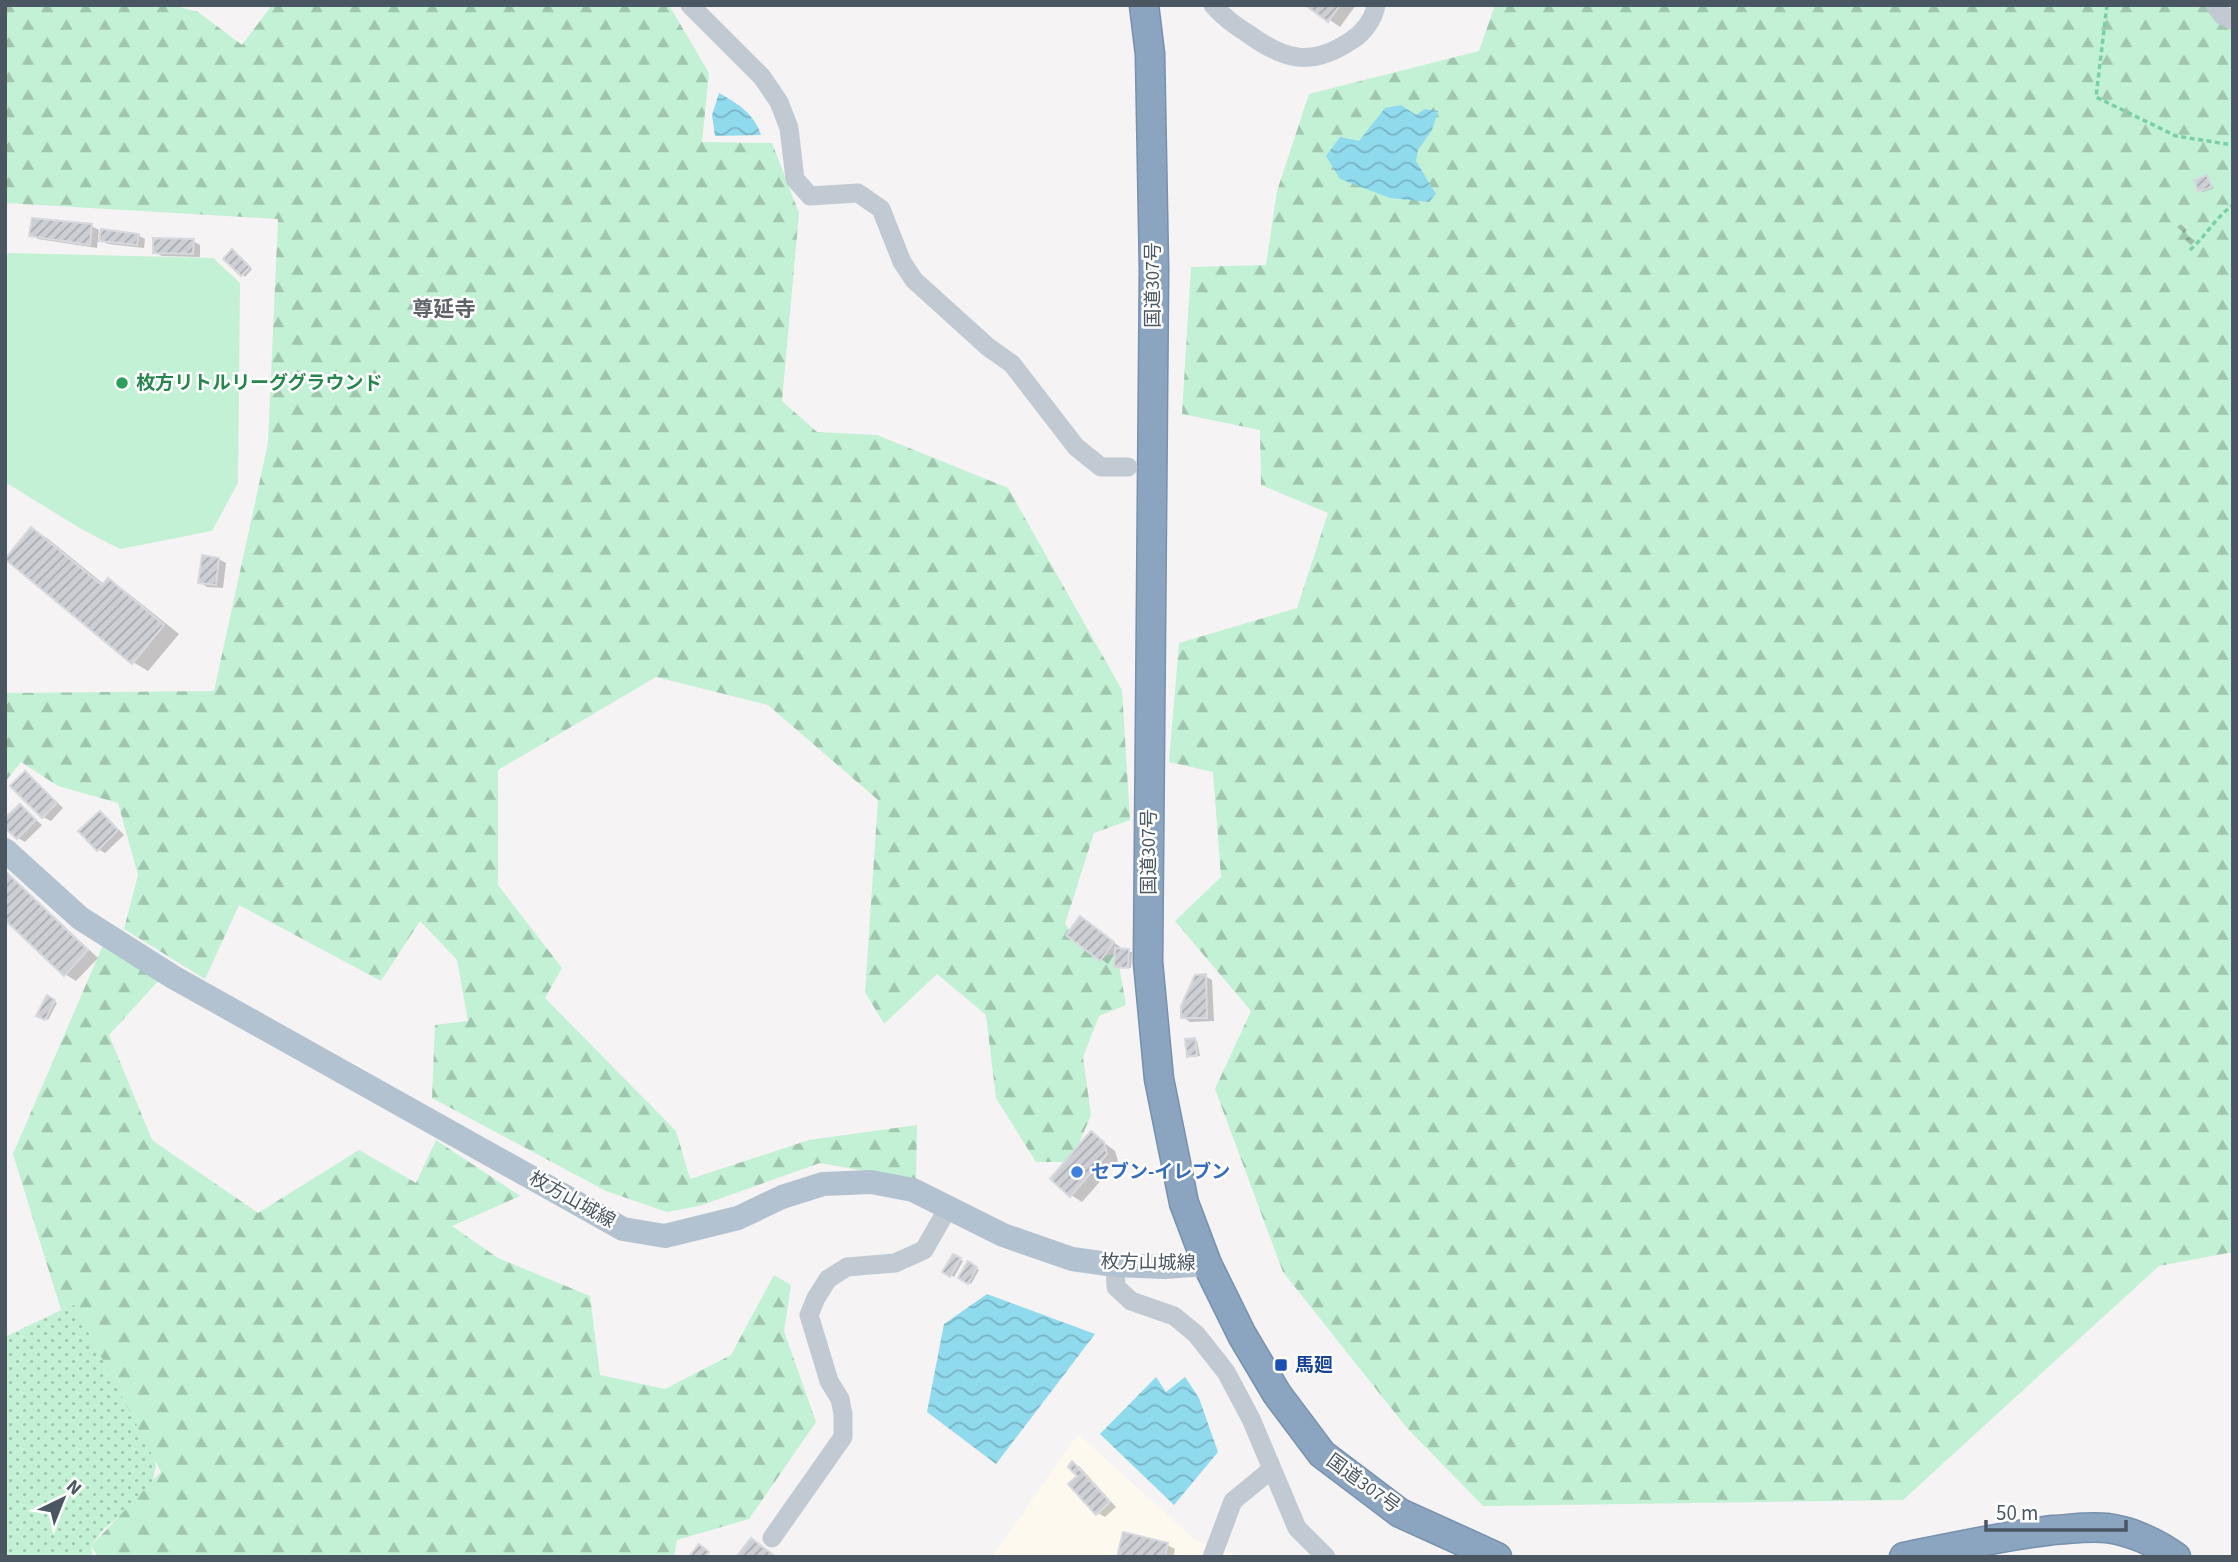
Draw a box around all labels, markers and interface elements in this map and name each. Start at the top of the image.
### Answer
street label: 国道307号 [1140,242,1167,328]
district label: 尊延寺 [413,294,476,324]
place label: 枚方リトルリーググラウンド [136,370,383,397]
marker: 枚方リトルリーググラウンド [114,375,130,391]
street label: 国道307号 [1136,809,1163,895]
place label: セブン-イレブン [1091,1159,1230,1186]
marker: セブン-イレブン [1069,1164,1085,1180]
street label: 枚方山城線 [524,1165,620,1235]
street label: 枚方山城線 [1100,1249,1196,1277]
place label: 馬廻 [1295,1352,1333,1379]
marker: 馬廻 [1273,1357,1289,1373]
street label: 国道307号 [1321,1448,1405,1520]
north arrow [28,1464,98,1534]
text: N [60,1473,87,1502]
scale bar [1986,1488,2126,1532]
text: 50 m [1996,1498,2038,1528]

